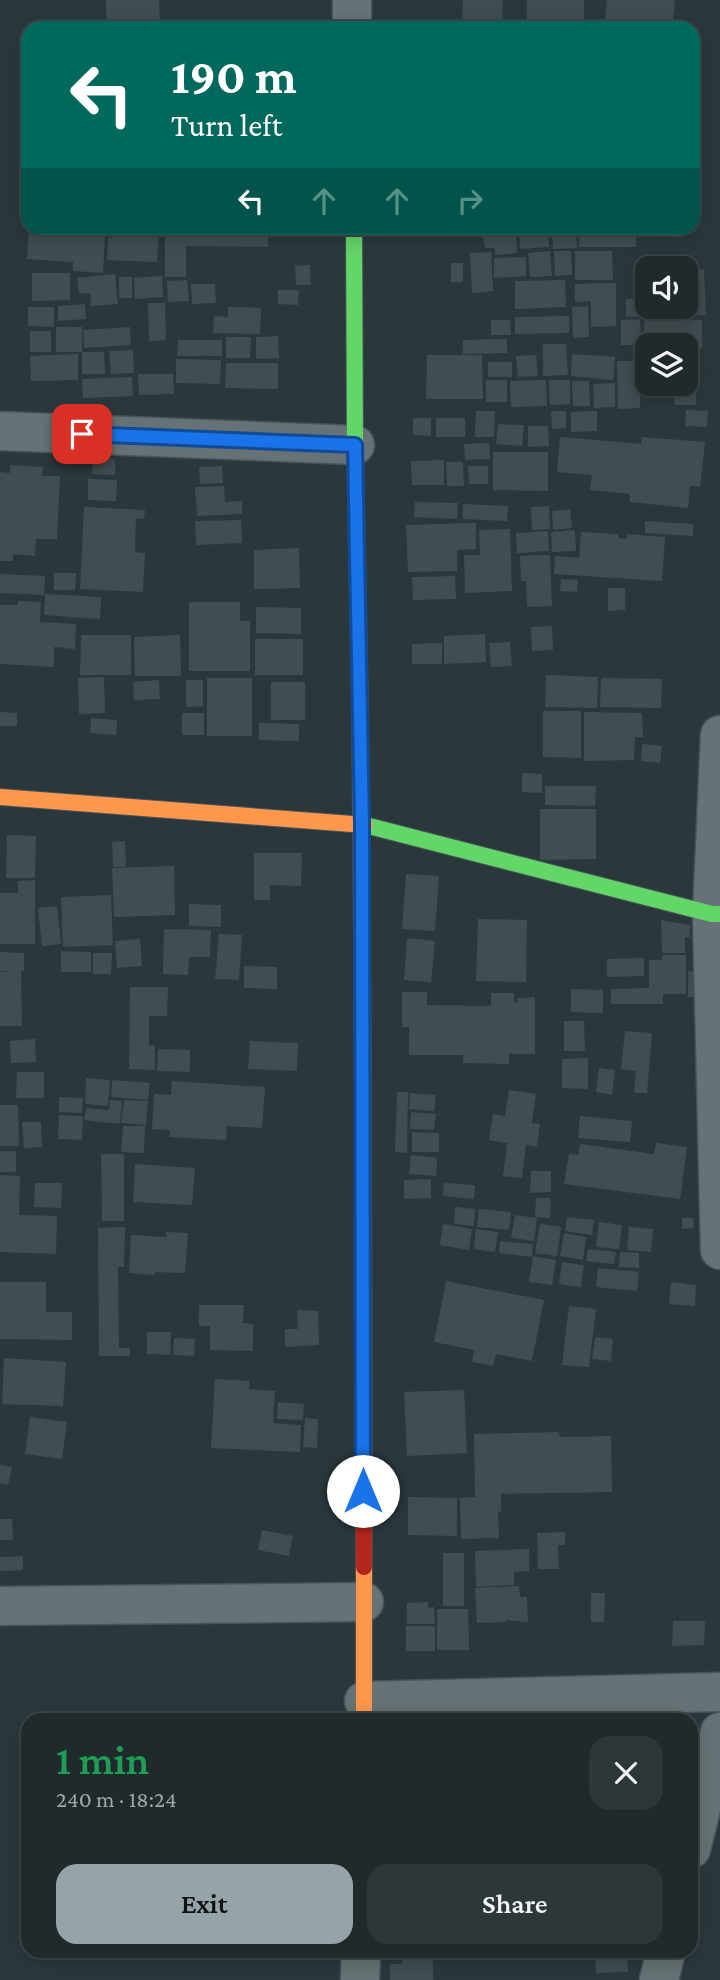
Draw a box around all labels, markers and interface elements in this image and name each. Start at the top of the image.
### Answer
icon: left [56,49,147,140]
text: 190 m [171,49,297,104]
text: Turn left [171,107,282,143]
icon: left [232,182,270,220]
icon: ahead [305,182,343,220]
icon: ahead [378,182,416,220]
icon: right [451,182,489,220]
map controls [635,256,698,396]
button: sound [635,256,698,319]
button: layers [635,333,698,396]
pin [52,404,112,464]
icon: arrive [63,415,101,453]
position arrow [326,1454,400,1528]
text: 1 min [56,1736,149,1783]
button: close [589,1736,663,1810]
text: 240 m · 18:24 [56,1786,177,1812]
button: Exit [56,1864,353,1944]
button: Share [367,1864,663,1944]

